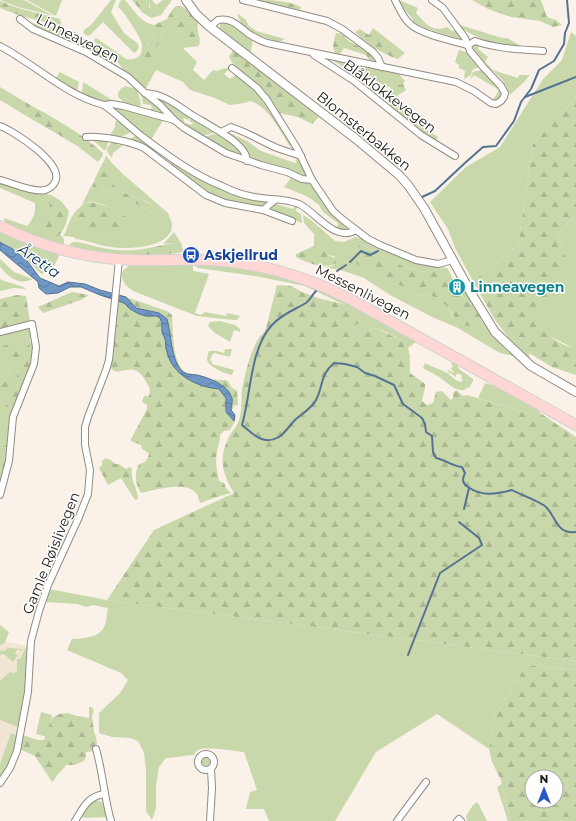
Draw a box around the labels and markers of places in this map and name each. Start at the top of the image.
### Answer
bus stop icon: Askjellrud [181,245,201,265]
place label: Askjellrud [203,246,278,264]
building icon: Linneavegen [447,277,467,297]
place label: Linneavegen [470,278,565,296]

